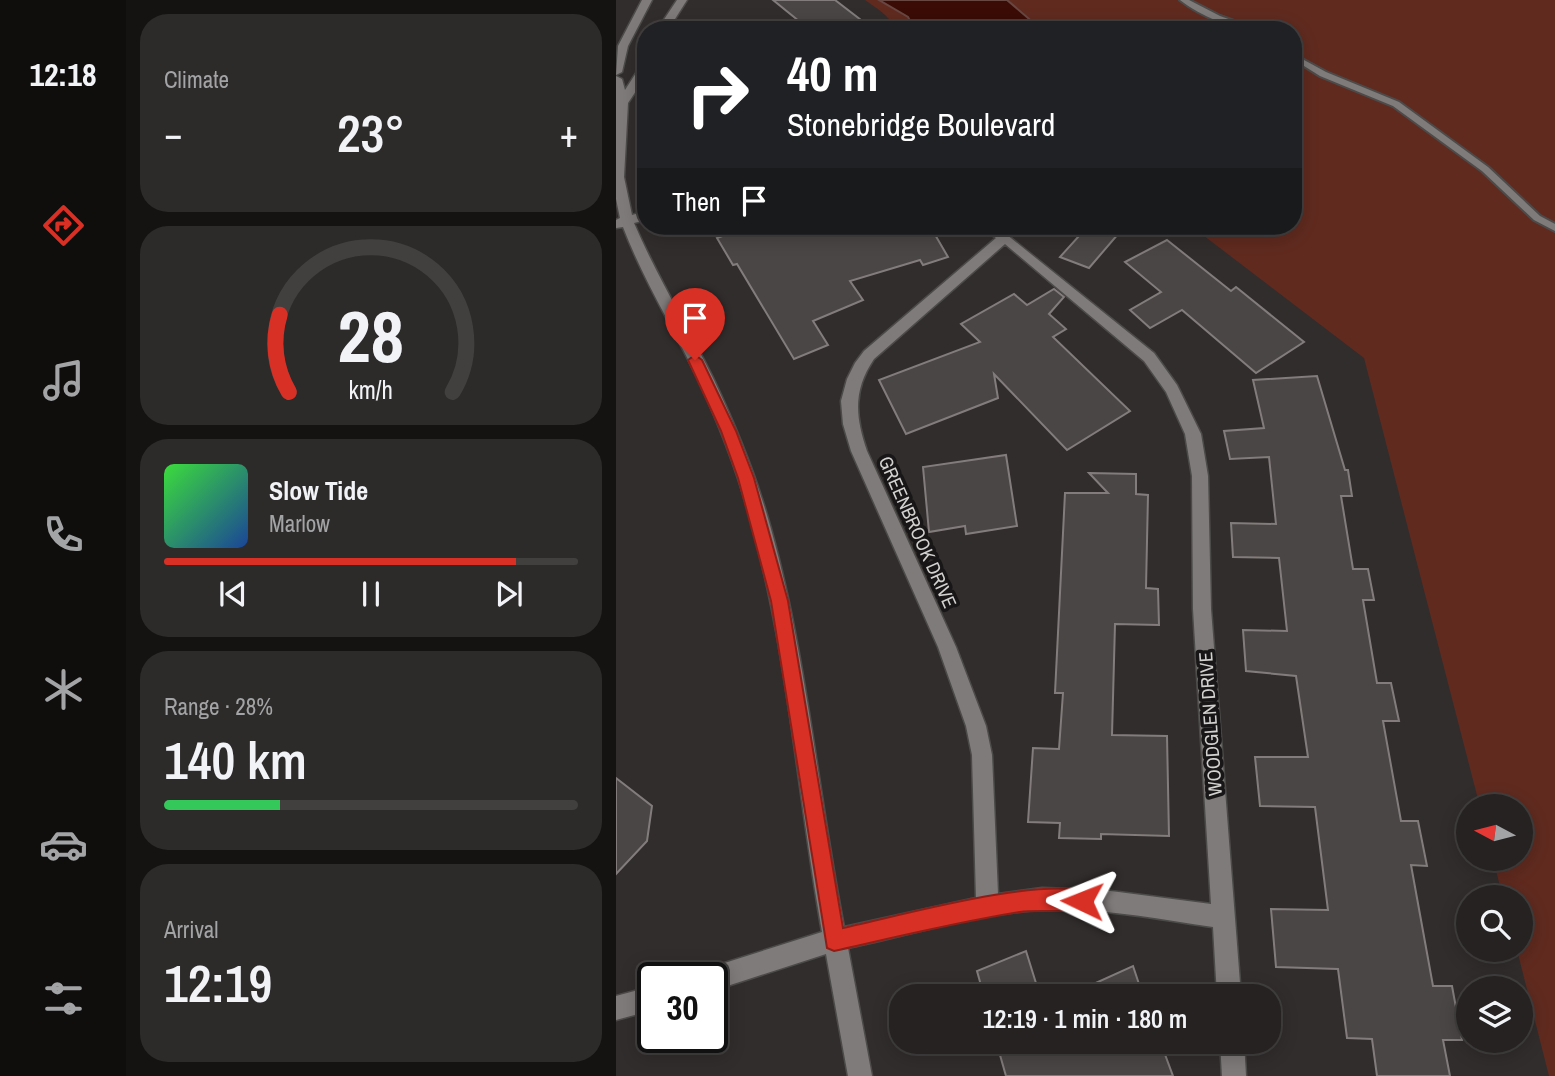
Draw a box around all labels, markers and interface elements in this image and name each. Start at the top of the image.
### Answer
text: 40 m [787,40,879,106]
icon: right [672,49,763,140]
text: 12:18 [29,53,97,96]
text: Climate [164,64,229,95]
text: 23° [337,98,405,168]
text: Stonebridge Boulevard [787,103,1055,146]
text: − [164,108,182,159]
text: + [560,108,578,159]
icon: arrive [735,182,773,220]
text: Then [672,184,721,219]
icon: directions [39,201,88,250]
text: 28 [338,287,404,385]
pin [665,288,725,360]
icon: arrive [676,299,714,337]
icon: music [39,356,88,405]
text: km/h [349,372,393,406]
street label: GREENBROOK DRIVE [873,452,963,612]
text: Slow Tide [269,473,368,508]
text: Marlow [269,508,330,539]
icon: phone [39,510,88,559]
icon: previous [214,575,252,613]
icon: pause [352,575,390,613]
icon: next [490,575,528,613]
street label: WOODGLEN DRIVE [1192,651,1228,797]
icon: climate [39,665,88,714]
text: Range · 28% [164,691,273,722]
text: 140 km [164,725,307,795]
north arrow [1456,794,1533,872]
map controls [1456,794,1533,1053]
icon: car [39,820,88,869]
position arrow [1045,864,1119,938]
button: search [1456,885,1533,962]
text: Arrival [164,914,219,945]
text: 12:19 [164,948,272,1018]
speed limit sign: 30 [637,962,728,1053]
icon: filters [39,974,88,1023]
button: layers [1456,976,1533,1053]
text: 12:19 · 1 min · 180 m [983,1001,1187,1036]

